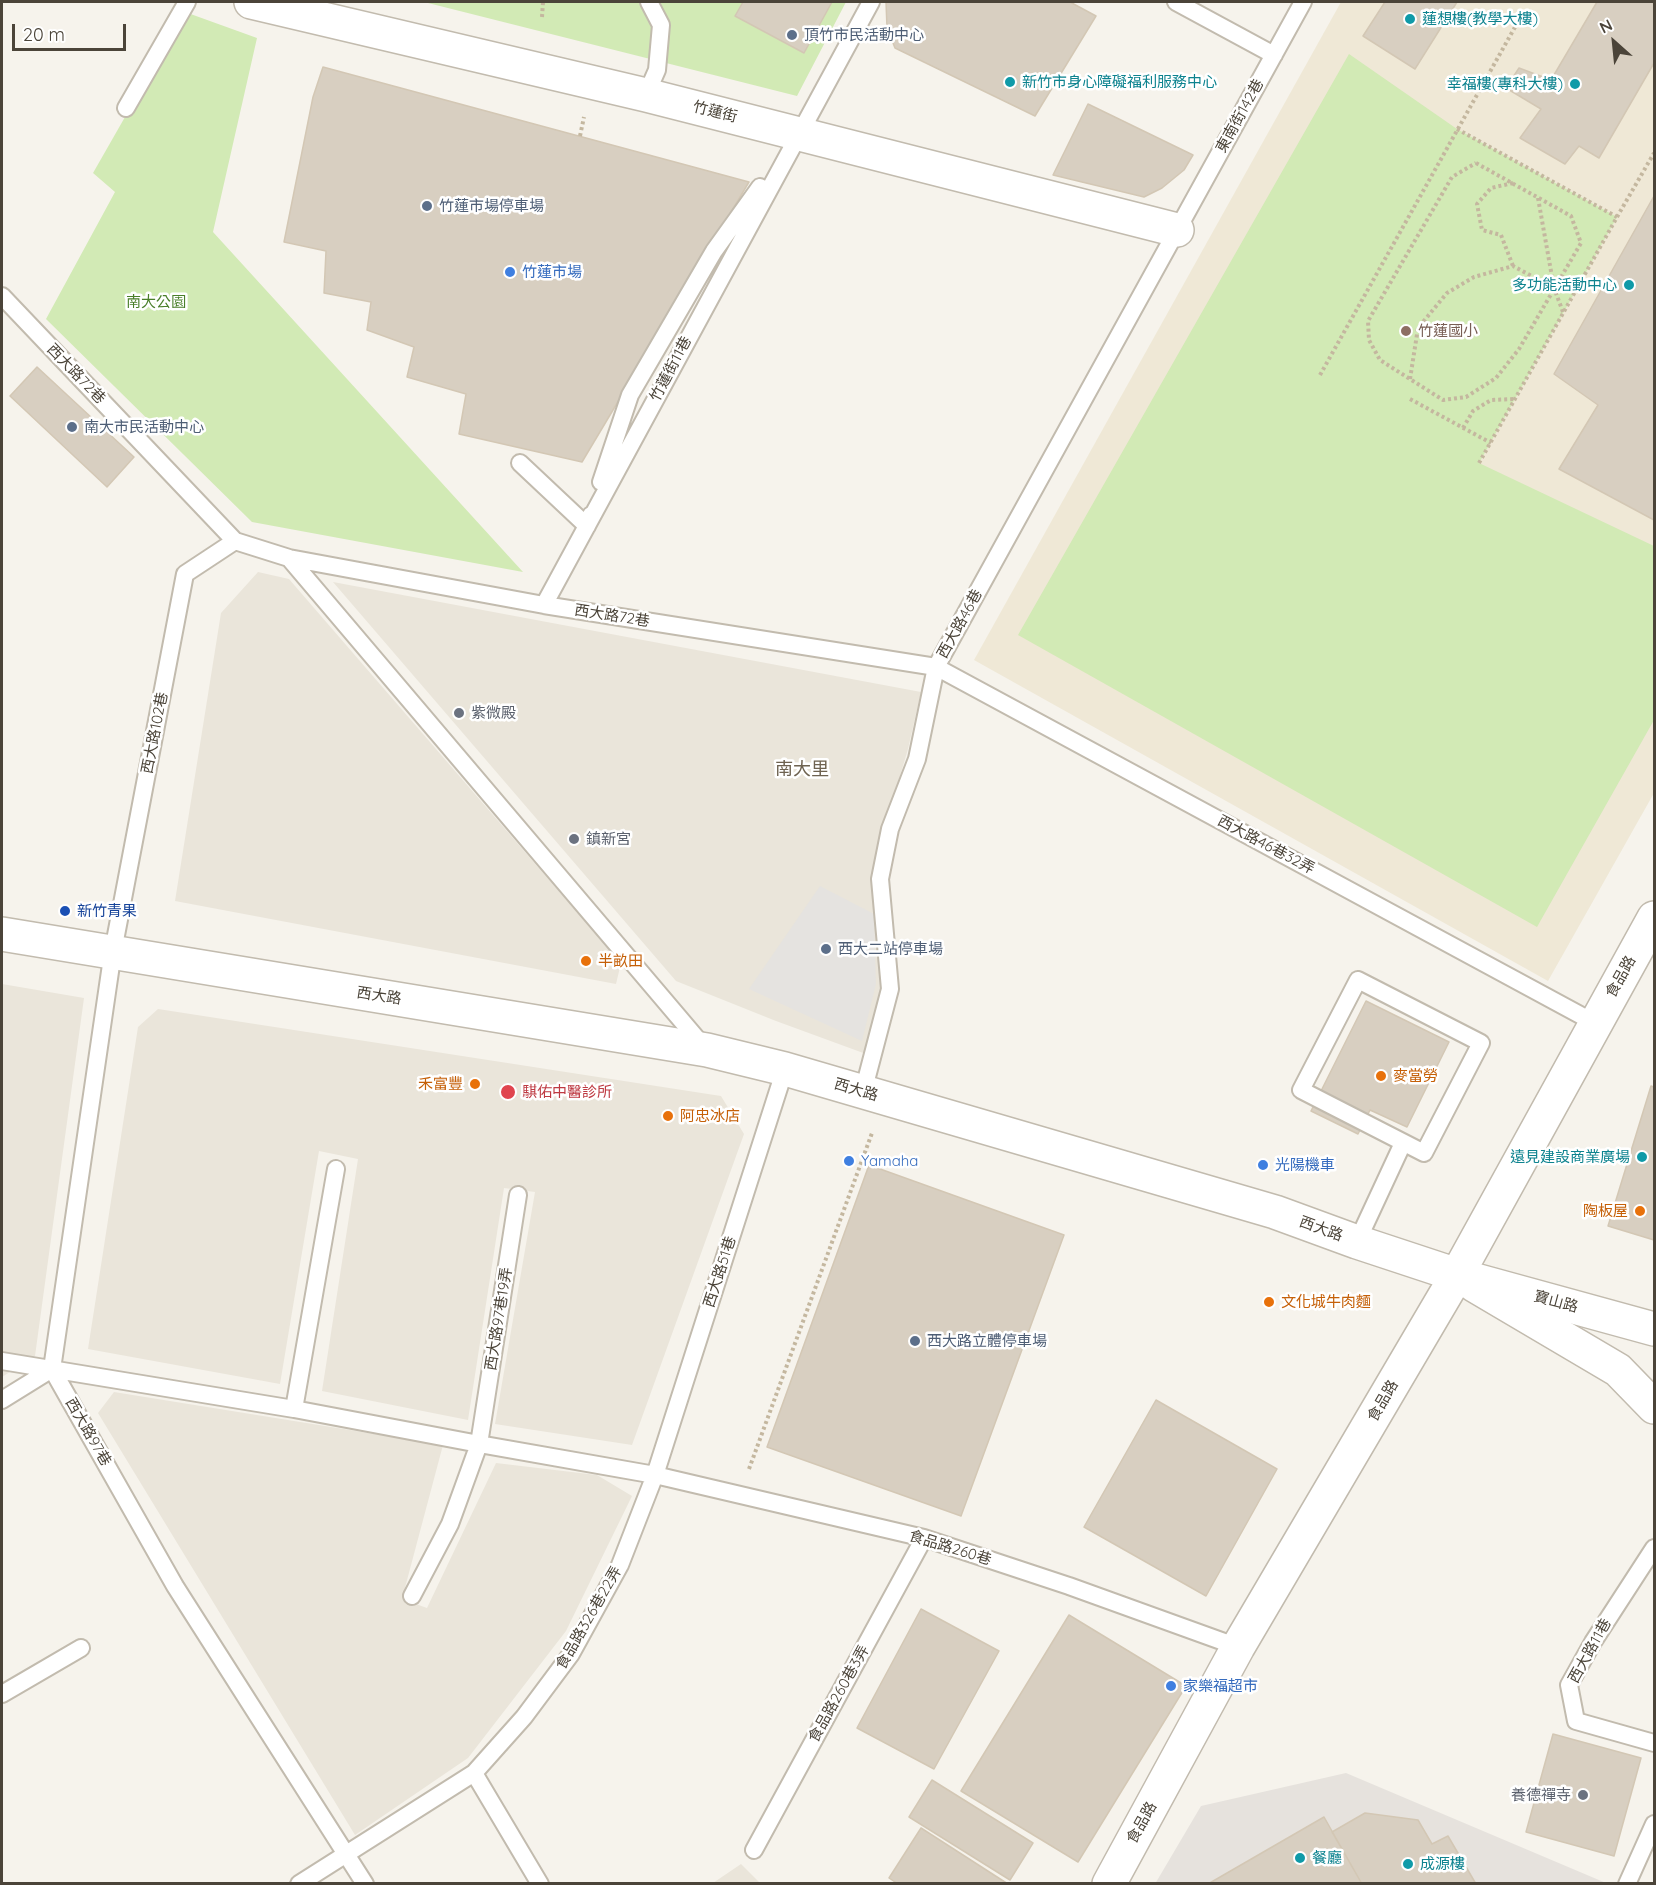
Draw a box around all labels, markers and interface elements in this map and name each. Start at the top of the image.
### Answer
place label: 蓮想樓(教學大樓) [1422,10,1538,28]
scale bar [15,12,129,50]
marker: 蓮想樓(教學大樓) [1403,12,1417,26]
north arrow [1584,12,1644,72]
text: N [1596,14,1616,38]
text: 20 m [23,23,65,46]
place label: 頂竹市民活動中心 [804,26,924,44]
marker: 頂竹市民活動中心 [785,28,799,42]
place label: 新竹市身心障礙福利服務中心 [1022,73,1217,91]
marker: 新竹市身心障礙福利服務中心 [1003,75,1017,89]
place label: 幸福樓(專科大樓) [1447,75,1563,93]
street label: 東南街142巷 [1212,76,1268,156]
marker: 幸福樓(專科大樓) [1568,77,1582,91]
street label: 竹蓮街 [691,98,739,126]
place label: 竹蓮市場停車場 [439,197,544,215]
marker: 竹蓮市場停車場 [420,199,434,213]
place label: 竹蓮市場 [522,263,582,281]
marker: 竹蓮市場 [503,265,517,279]
place label: 多功能活動中心 [1512,276,1617,294]
marker: 多功能活動中心 [1622,278,1636,292]
park label: 南大公園 [126,293,186,311]
place label: 竹蓮國小 [1418,322,1478,340]
marker: 竹蓮國小 [1399,324,1413,338]
street label: 竹蓮街11巷 [646,333,696,405]
street label: 西大路72巷 [43,340,109,408]
place label: 南大市民活動中心 [84,418,204,436]
marker: 南大市民活動中心 [65,420,79,434]
street label: 西大路46巷 [934,586,986,662]
street label: 西大路72巷 [573,601,651,631]
street label: 西大路102巷 [138,691,172,775]
place label: 紫微殿 [471,704,516,722]
marker: 紫微殿 [452,706,466,720]
district label: 南大里 [775,759,829,781]
street label: 西大路46巷32弄 [1214,812,1318,878]
place label: 鎮新宮 [586,830,631,848]
marker: 鎮新宮 [567,832,581,846]
place label: 新竹青果 [77,902,137,920]
marker: 新竹青果 [58,904,72,918]
place label: 西大二站停車場 [838,940,943,958]
marker: 西大二站停車場 [819,942,833,956]
place label: 半畝田 [598,952,643,970]
street label: 食品路 [1602,953,1640,1001]
marker: 半畝田 [579,954,593,968]
street label: 西大路 [355,984,403,1008]
place label: 麥當勞 [1393,1067,1438,1085]
marker: 麥當勞 [1374,1069,1388,1083]
place label: 禾富豐 [418,1075,463,1093]
street label: 西大路 [832,1075,880,1105]
marker: 禾富豐 [468,1077,482,1091]
marker: 騏佑中醫診所 [499,1083,517,1101]
place label: 騏佑中醫診所 [522,1083,612,1101]
place label: 阿忠冰店 [680,1107,740,1125]
marker: 阿忠冰店 [661,1109,675,1123]
place label: 遠見建設商業廣場 [1510,1148,1630,1166]
marker: 遠見建設商業廣場 [1635,1150,1649,1164]
place label: Yamaha [861,1152,918,1170]
marker: Yamaha [842,1154,856,1168]
place label: 光陽機車 [1275,1156,1335,1174]
marker: 光陽機車 [1256,1158,1270,1172]
place label: 陶板屋 [1583,1202,1628,1220]
marker: 陶板屋 [1633,1204,1647,1218]
street label: 西大路 [1297,1213,1345,1245]
street label: 西大路51巷 [700,1234,740,1310]
street label: 西大路97巷19弄 [482,1266,516,1372]
street label: 寶山路 [1532,1287,1580,1317]
place label: 文化城牛肉麵 [1281,1293,1371,1311]
marker: 文化城牛肉麵 [1262,1295,1276,1309]
place label: 西大路立體停車場 [927,1332,1047,1350]
marker: 西大路立體停車場 [908,1334,922,1348]
street label: 食品路 [1364,1377,1402,1425]
street label: 西大路97巷 [61,1395,115,1469]
street label: 食品路260巷 [907,1527,993,1569]
street label: 食品路326巷22弄 [552,1563,626,1673]
street label: 西大路11巷 [1565,1616,1615,1686]
street label: 食品路260巷3弄 [805,1642,873,1746]
place label: 家樂福超市 [1183,1677,1258,1695]
marker: 家樂福超市 [1164,1679,1178,1693]
place label: 養德禪寺 [1511,1786,1571,1804]
marker: 養德禪寺 [1576,1788,1590,1802]
street label: 食品路 [1123,1799,1161,1847]
place label: 餐廳 [1312,1849,1342,1867]
marker: 餐廳 [1293,1851,1307,1865]
place label: 成源樓 [1420,1855,1465,1873]
marker: 成源樓 [1401,1857,1415,1871]

